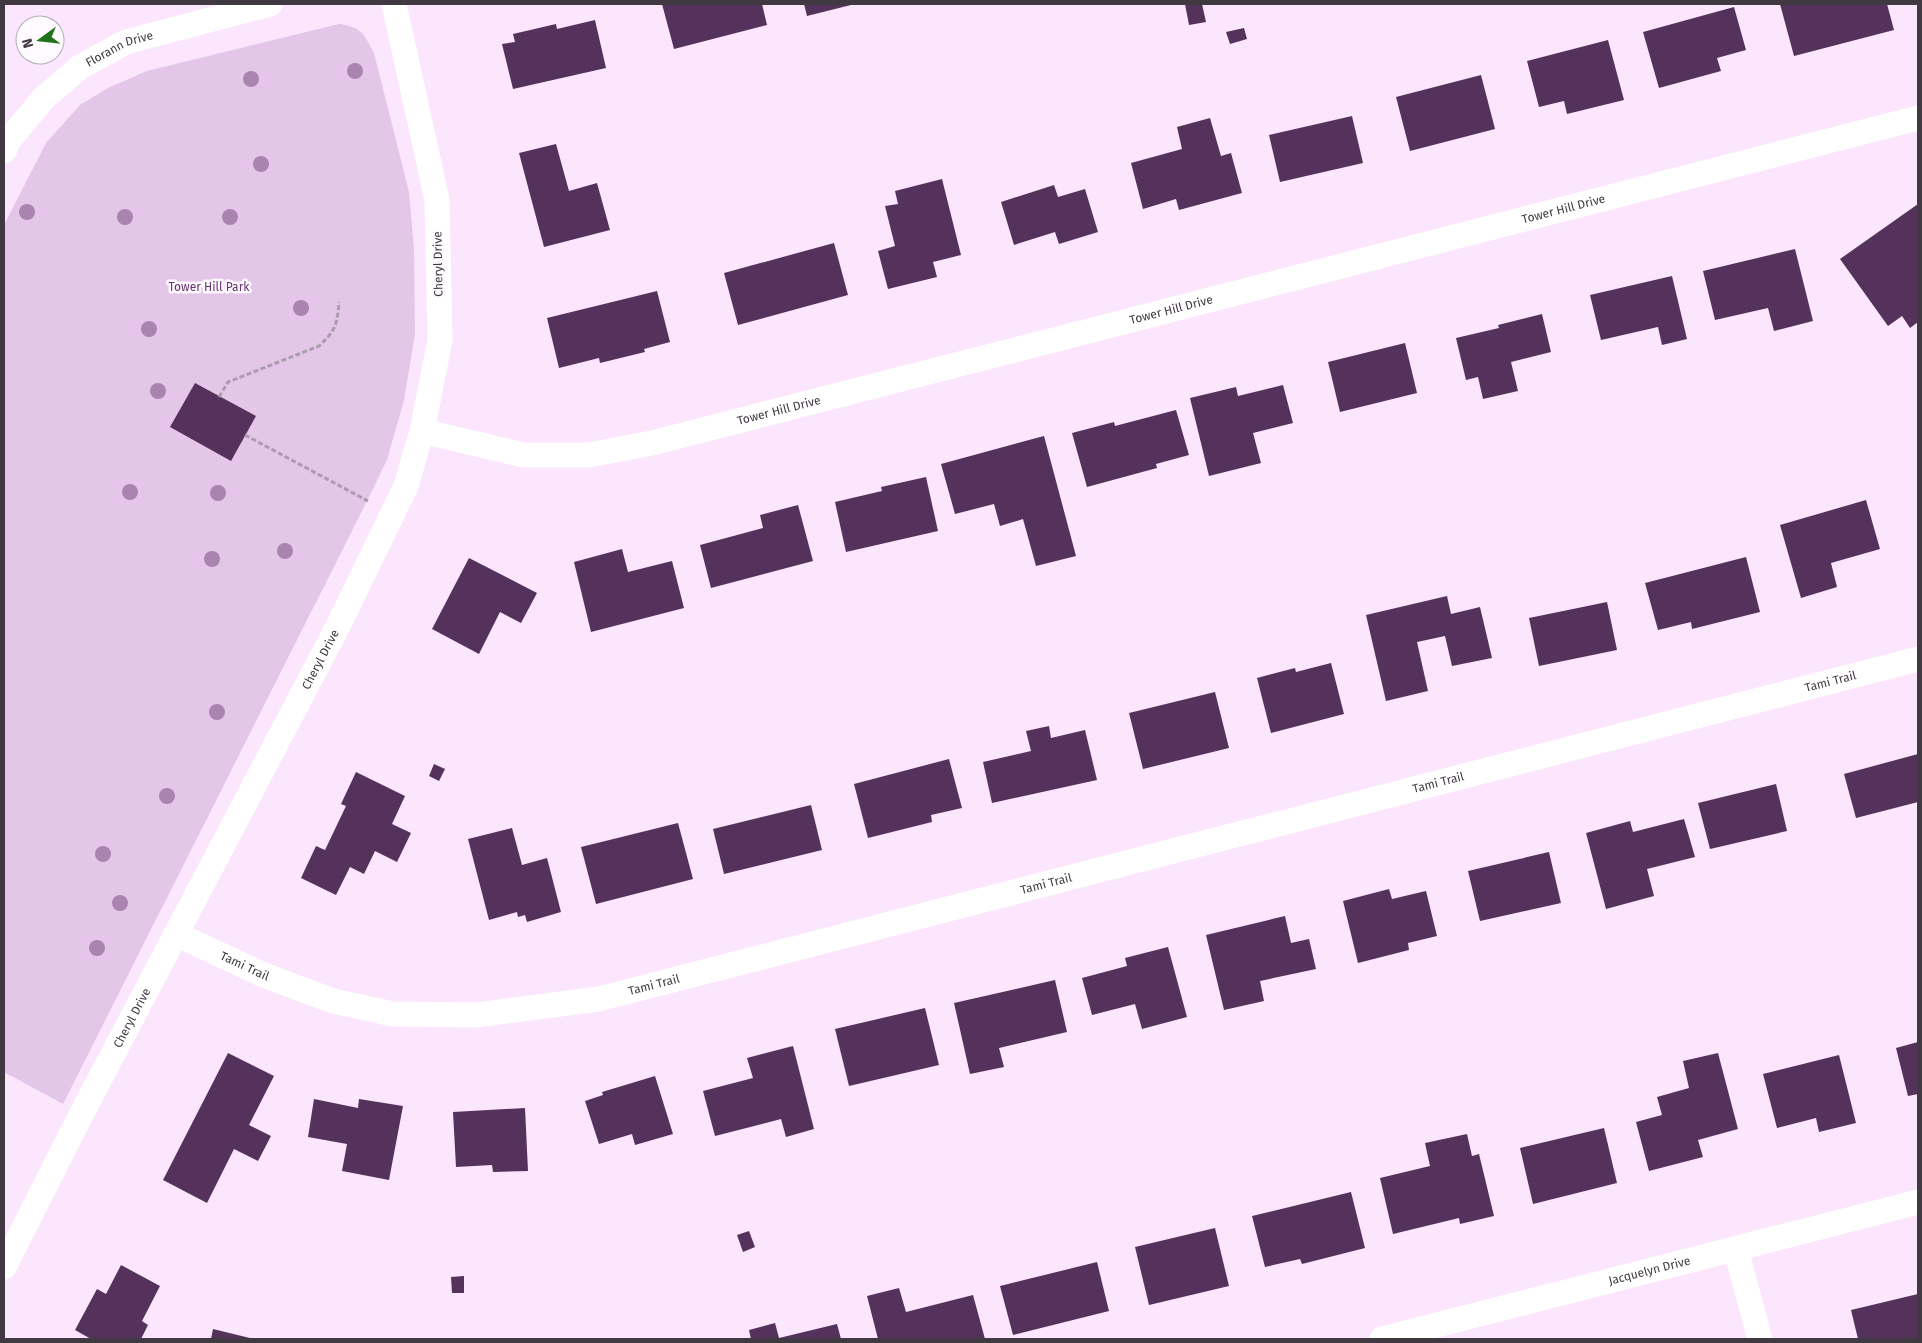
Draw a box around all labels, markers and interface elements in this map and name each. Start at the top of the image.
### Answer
north arrow [15,15,65,65]
street label: Florann Drive [83,28,154,70]
text: N [19,37,37,50]
street label: Tower Hill Drive [1520,192,1607,226]
street label: Cheryl Drive [430,231,446,297]
park label: Tower Hill Park [169,280,250,294]
street label: Tower Hill Drive [1128,292,1214,327]
street label: Tower Hill Drive [736,393,822,428]
street label: Cheryl Drive [299,627,342,692]
street label: Tami Trail [1803,668,1858,695]
street label: Tami Trail [1411,769,1466,796]
street label: Tami Trail [1019,870,1074,897]
street label: Tami Trail [218,949,272,984]
street label: Tami Trail [627,971,682,998]
street label: Cheryl Drive [110,986,153,1050]
street label: Jacquelyn Drive [1607,1253,1692,1288]

